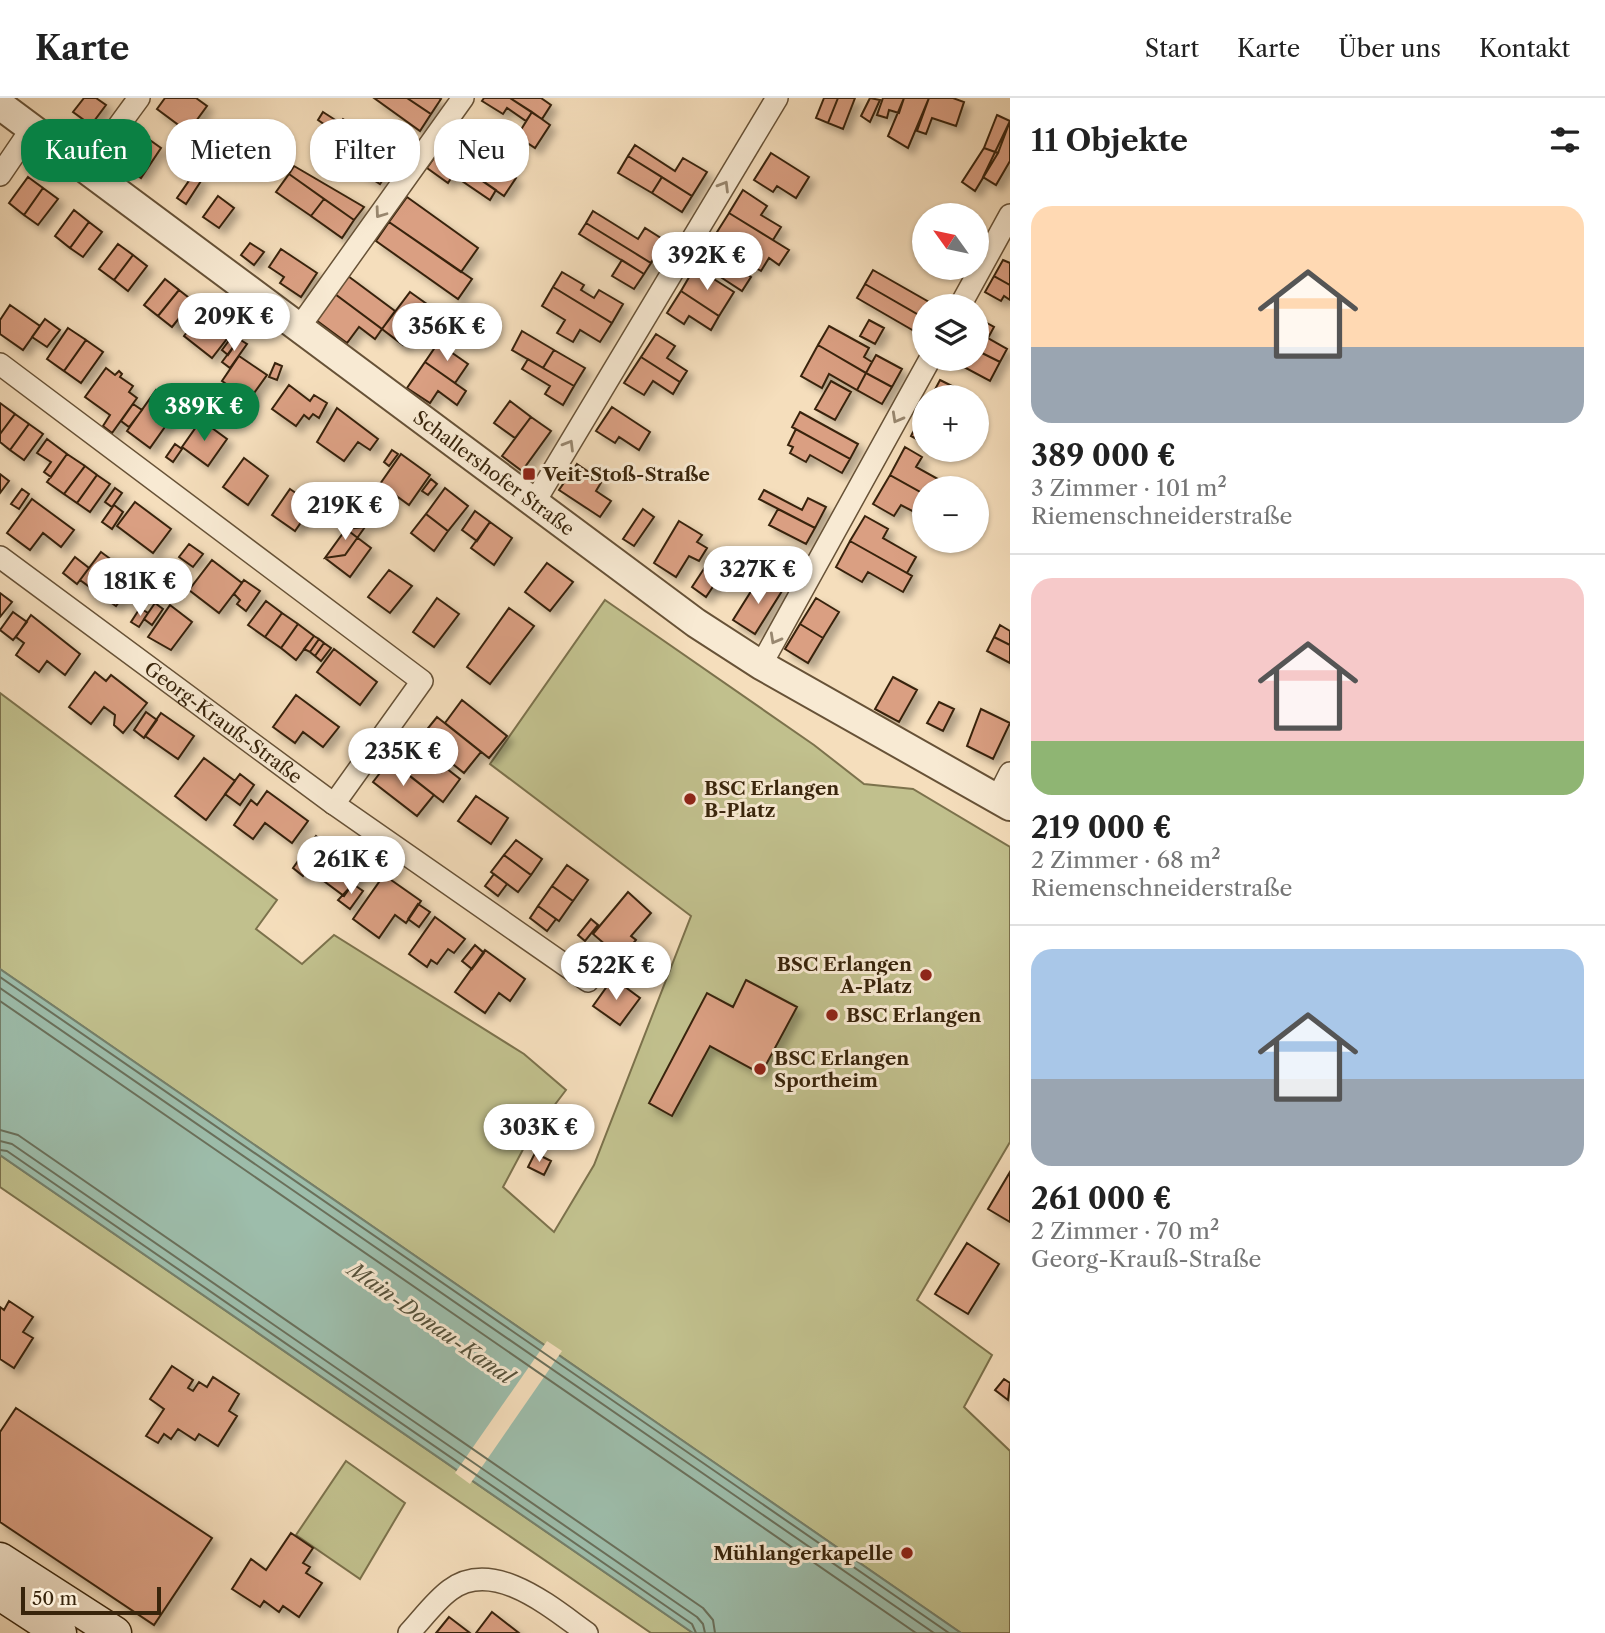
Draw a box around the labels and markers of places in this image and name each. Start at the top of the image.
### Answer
pin: 392K € [650,232,764,292]
pin: 209K € [177,294,291,353]
pin: 356K € [390,303,504,363]
pin: 389K € [147,384,261,443]
place label: Veit-Stoß-Straße [542,463,710,486]
marker: Veit-Stoß-Straße [521,466,537,482]
pin: 219K € [288,482,402,542]
pin: 327K € [701,546,815,606]
pin: 181K € [83,559,197,618]
pin: 235K € [346,728,460,788]
place label: BSC Erlangen B-Platz [704,777,839,822]
marker: BSC Erlangen B-Platz [682,791,698,807]
pin: 261K € [294,836,408,896]
pin: 522K € [559,942,673,1002]
place label: BSC Erlangen A-Platz [777,953,912,998]
marker: BSC Erlangen A-Platz [918,967,934,983]
place label: BSC Erlangen [846,1004,981,1027]
marker: BSC Erlangen [824,1007,840,1023]
place label: BSC Erlangen Sportheim [774,1047,909,1092]
marker: BSC Erlangen Sportheim [752,1061,768,1077]
pin: 303K € [482,1104,596,1164]
place label: Mühlangerkapelle [713,1542,893,1565]
marker: Mühlangerkapelle [899,1545,915,1561]

